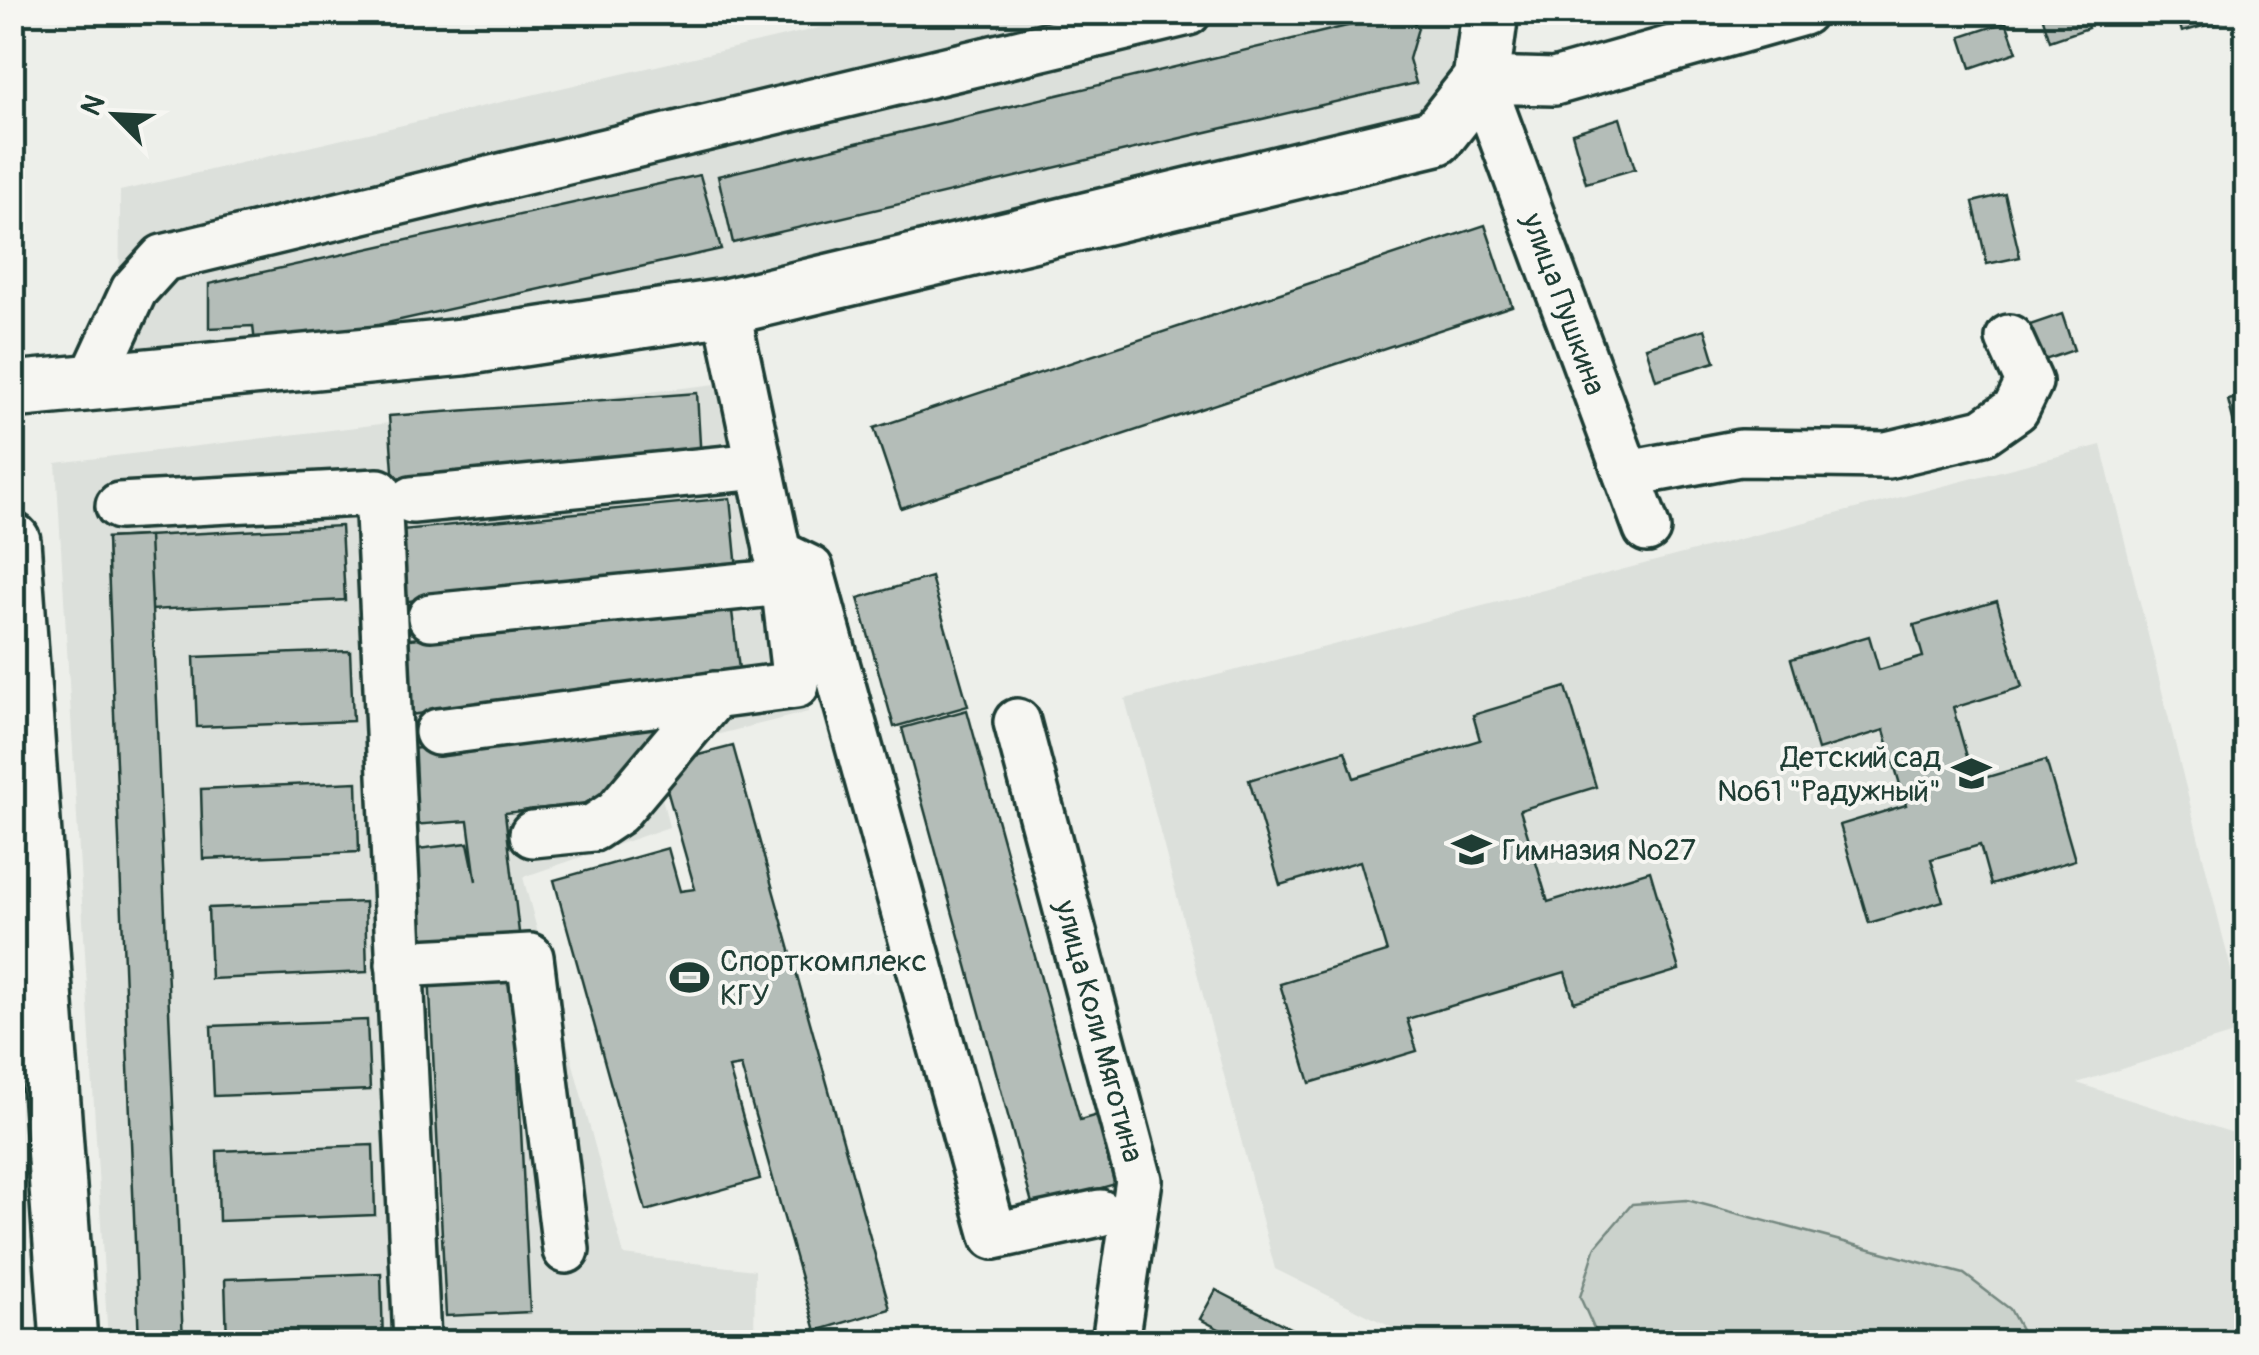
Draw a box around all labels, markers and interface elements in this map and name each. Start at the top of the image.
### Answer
north arrow [65,65,165,165]
text: N [74,90,113,121]
street label: улица Пушкина [1513,207,1614,400]
place label: Детский сад №61 "Радужный" [1717,739,1941,810]
school or university icon: Детский сад №61 "Радужный" [1950,753,1992,795]
school or university icon: Гимназия №27 [1451,829,1493,871]
place label: Гимназия №27 [1502,832,1696,869]
street label: улица Коли Мяготина [1046,895,1151,1166]
place label: Спорткомплекс КГУ [720,943,927,1014]
sports icon: Спорткомплекс КГУ [669,957,711,999]

